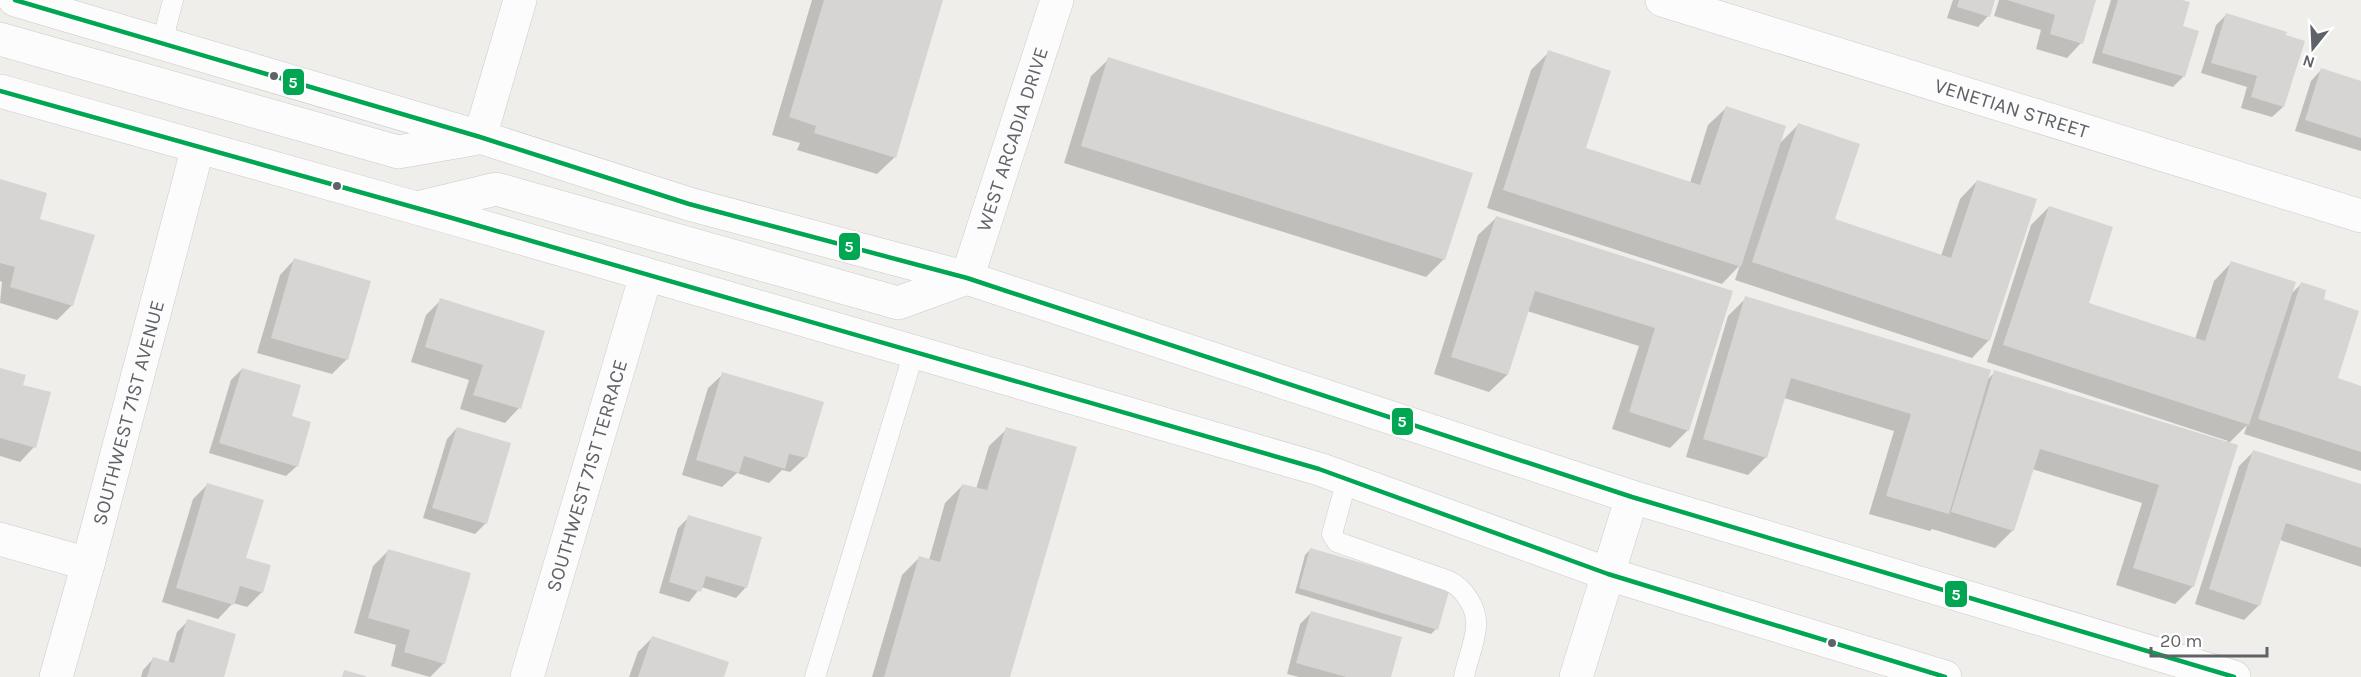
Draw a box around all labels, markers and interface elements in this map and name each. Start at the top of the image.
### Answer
north arrow [2283,18,2343,78]
street label: WEST ARCADIA DRIVE [972,44,1053,234]
text: N [2300,51,2317,73]
line badge: 5 [282,68,305,96]
unlabelled marker [268,70,280,82]
text: 5 [288,73,298,92]
street label: VENETIAN STREET [1932,74,2091,143]
unlabelled marker [331,180,343,192]
line badge: 5 [838,232,861,261]
text: 5 [844,237,854,256]
street label: SOUTHWEST 71ST AVENUE [88,298,169,528]
street label: SOUTHWEST 71ST TERRACE [542,357,632,595]
line badge: 5 [1391,407,1414,436]
text: 5 [1397,412,1407,431]
line badge: 5 [1944,580,1968,608]
text: 5 [1951,585,1961,604]
scale bar [2151,620,2266,658]
text: 20 m [2160,630,2202,652]
unlabelled marker [1826,637,1838,649]

